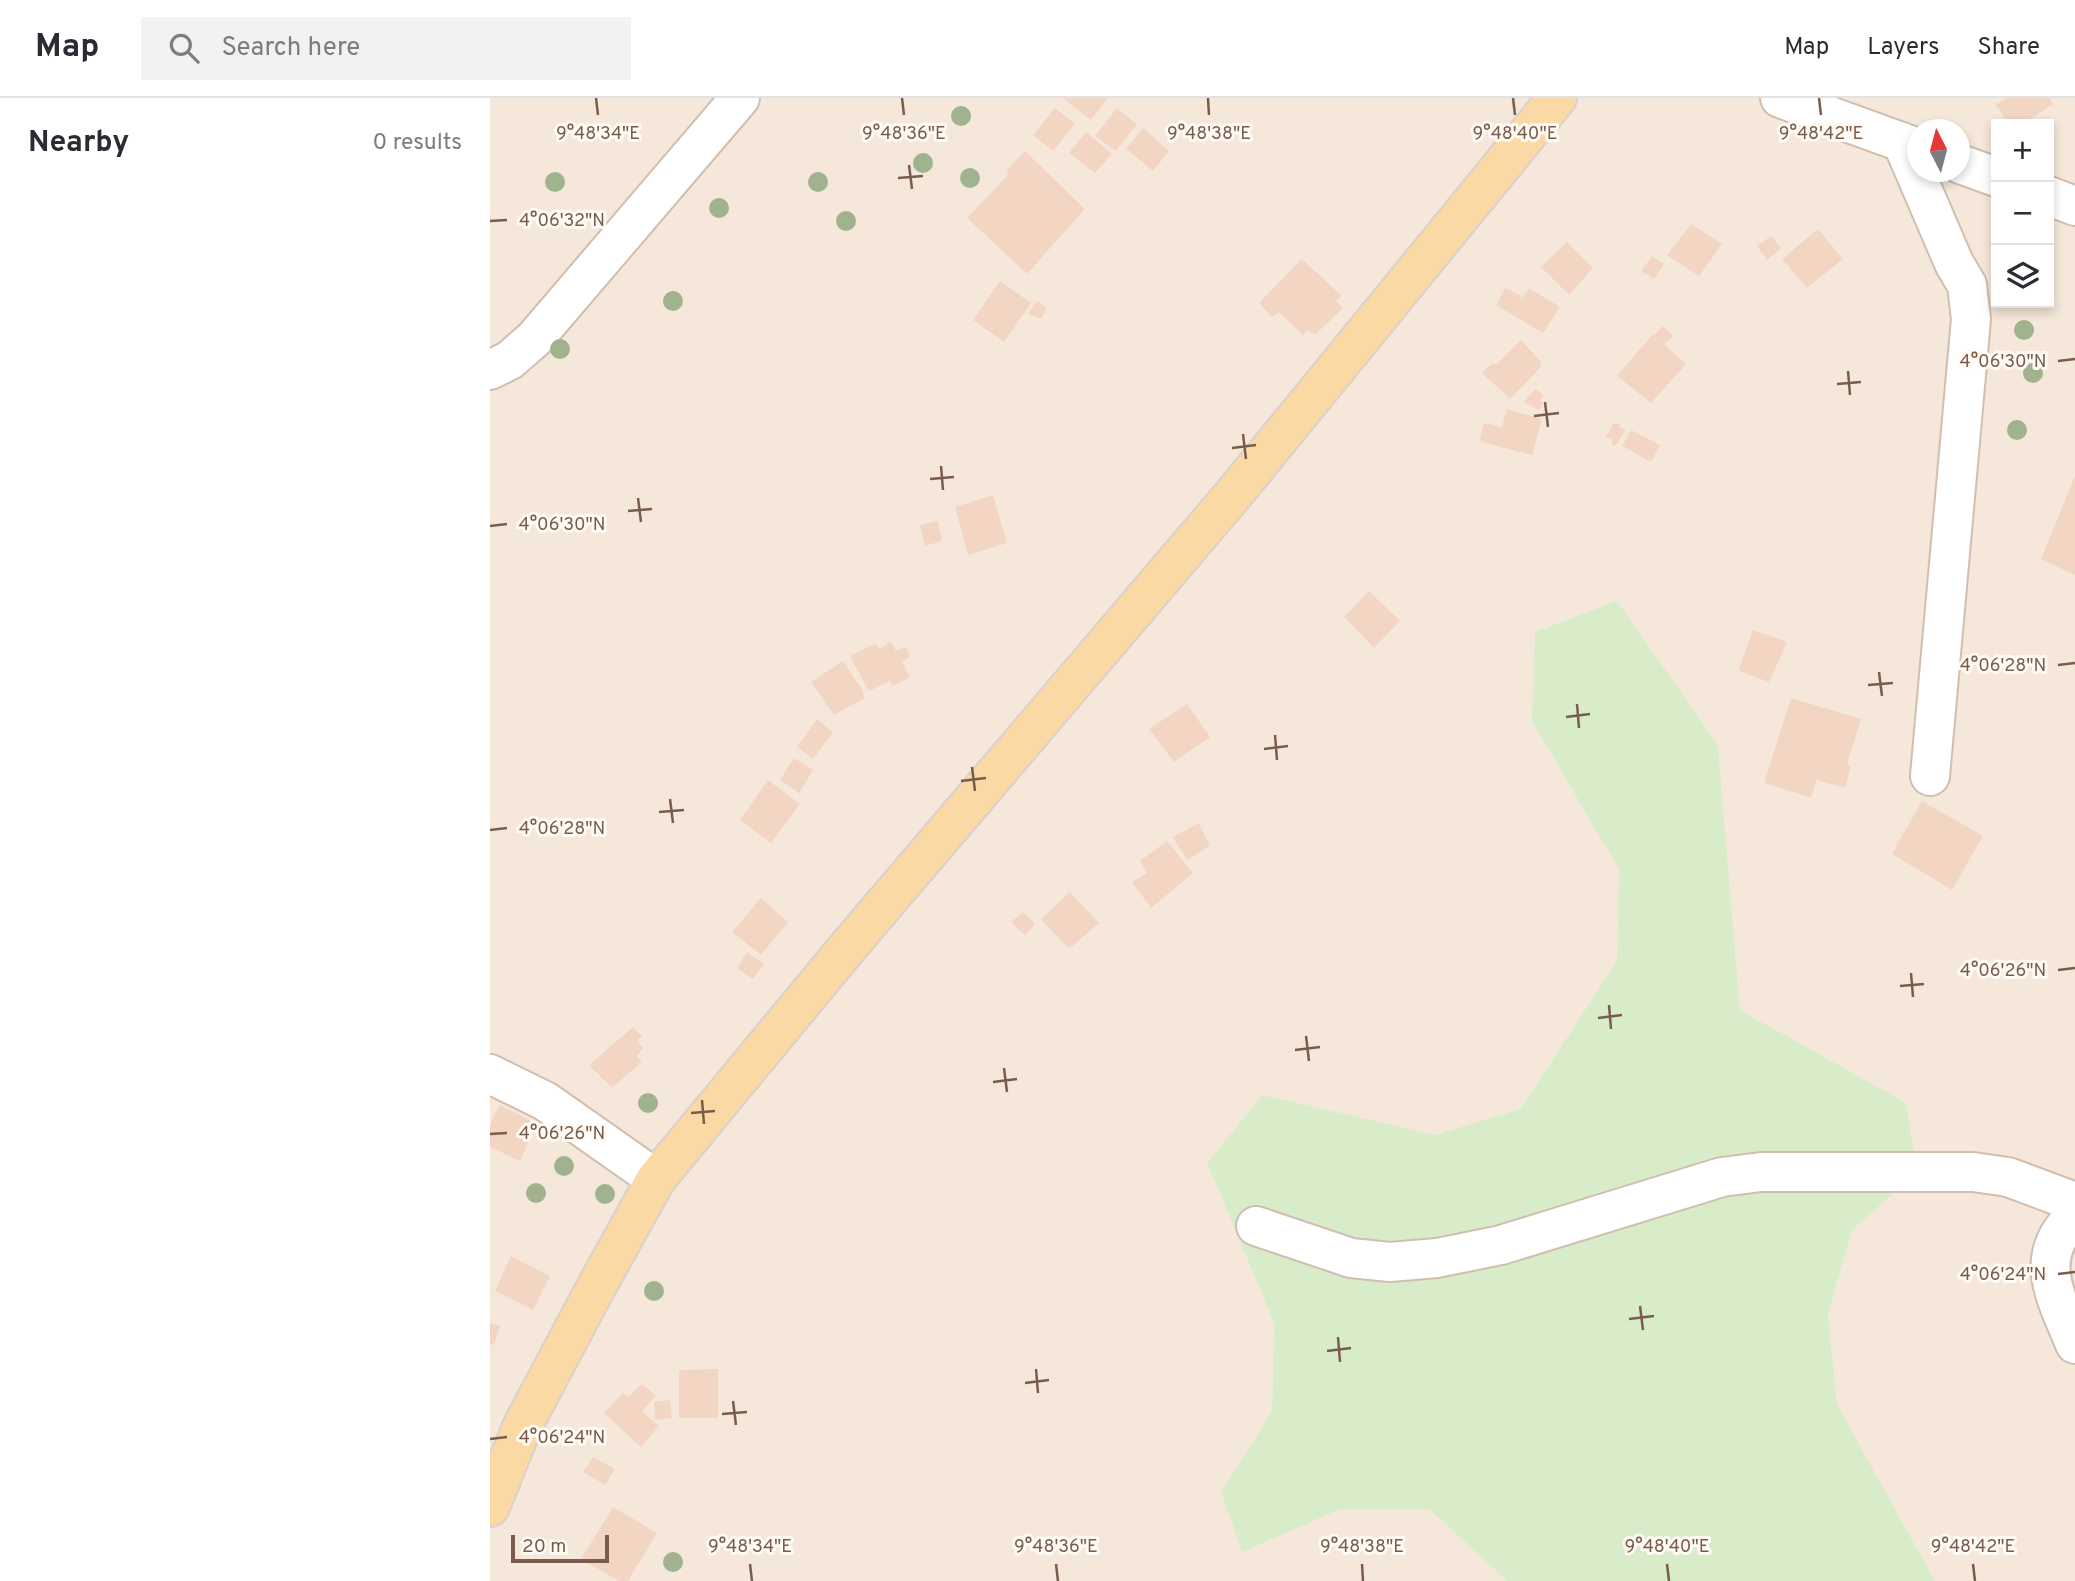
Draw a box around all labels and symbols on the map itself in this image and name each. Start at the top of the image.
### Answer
north arrow [1907,119,1970,182]
text: 9°48'34"E [556,123,640,146]
text: 9°48'36"E [862,123,946,146]
text: 9°48'38"E [1167,123,1251,146]
text: 9°48'40"E [1473,123,1557,146]
text: 9°48'42"E [1779,123,1863,146]
text: 4°06'32"N [519,210,605,233]
text: 4°06'30"N [1960,351,2046,374]
text: 4°06'30"N [519,514,605,537]
text: 4°06'28"N [1960,655,2046,678]
text: 4°06'28"N [519,818,605,841]
text: 4°06'26"N [1960,960,2046,983]
text: 4°06'26"N [519,1123,605,1146]
text: 4°06'24"N [1960,1264,2046,1287]
text: 4°06'24"N [519,1427,605,1450]
scale bar [511,1532,609,1564]
text: 9°48'34"E [708,1536,792,1559]
text: 9°48'36"E [1014,1536,1098,1559]
text: 9°48'38"E [1320,1536,1404,1559]
text: 9°48'40"E [1625,1536,1709,1559]
text: 9°48'42"E [1931,1536,2015,1559]

